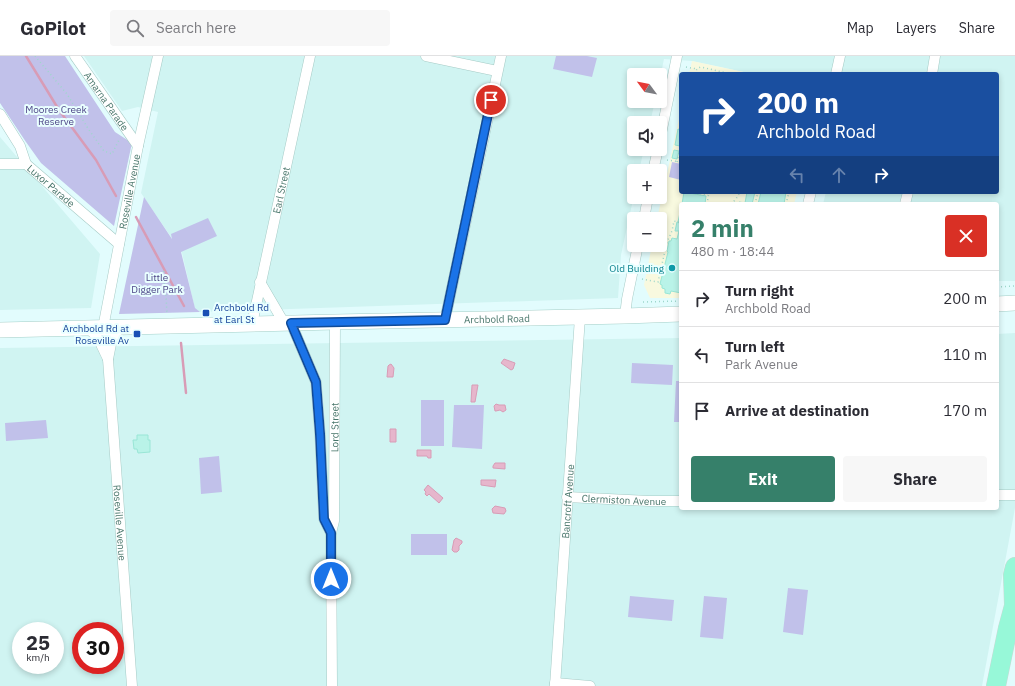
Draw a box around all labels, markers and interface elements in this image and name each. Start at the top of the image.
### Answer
search box [110,10,390,46]
text: GoPilot [20,16,86,40]
icon: search [124,17,146,39]
text: Search here [156,18,236,37]
text: Map [847,19,874,37]
text: Layers [896,19,937,37]
text: Share [959,19,995,37]
north arrow [627,68,667,108]
map controls [627,68,667,252]
street label: Amarna Parade [81,69,132,134]
pin [474,83,508,117]
text: 200 m [757,84,839,121]
icon: right [691,88,743,140]
icon: arrive [480,89,502,111]
park label: Moores Creek Reserve [25,103,88,128]
button: sound [627,116,667,156]
text: Archbold Road [757,120,876,143]
street label: Roseville Avenue [116,152,143,230]
street label: Luxor Parade [24,162,78,211]
button: + [627,164,667,204]
icon: left [786,164,808,186]
icon: ahead [828,164,850,186]
icon: right [870,164,892,186]
street label: Earl Street [270,165,293,215]
button: − [627,212,667,252]
text: 2 min [691,212,754,244]
button: close [945,215,987,257]
text: 480 m · 18:44 [691,243,774,260]
place label: Old Building [609,262,665,275]
marker: Old Building [667,263,677,273]
park label: Little Digger Park [131,271,183,296]
text: Turn right [725,281,794,300]
icon: right [691,288,713,310]
text: 200 m [943,289,987,308]
text: Archbold Road [725,300,811,317]
place label: Archbold Rd at Earl St [214,301,269,326]
marker: Archbold Rd at Earl St [201,308,211,318]
street label: Archbold Road [464,312,530,326]
place label: Archbold Rd at Roseville Av [63,322,129,347]
marker: Archbold Rd at Roseville Av [132,329,142,339]
text: Turn left [725,337,785,356]
icon: left [691,344,713,366]
text: 110 m [943,345,987,364]
text: Park Avenue [725,356,798,373]
icon: arrive [691,400,713,422]
text: Arrive at destination [725,401,869,420]
text: 170 m [943,401,987,420]
street label: Lord Street [328,402,342,452]
button: Exit [691,456,835,502]
button: Share [843,456,987,502]
street label: Bancroft Avenue [559,463,577,539]
street label: Roseville Avenue [110,484,129,562]
street label: Clermiston Avenue [581,492,667,508]
position arrow [310,558,352,600]
speed limit sign: 30 [72,622,124,674]
text: 25 [26,629,50,656]
text: km/h [26,651,50,664]

